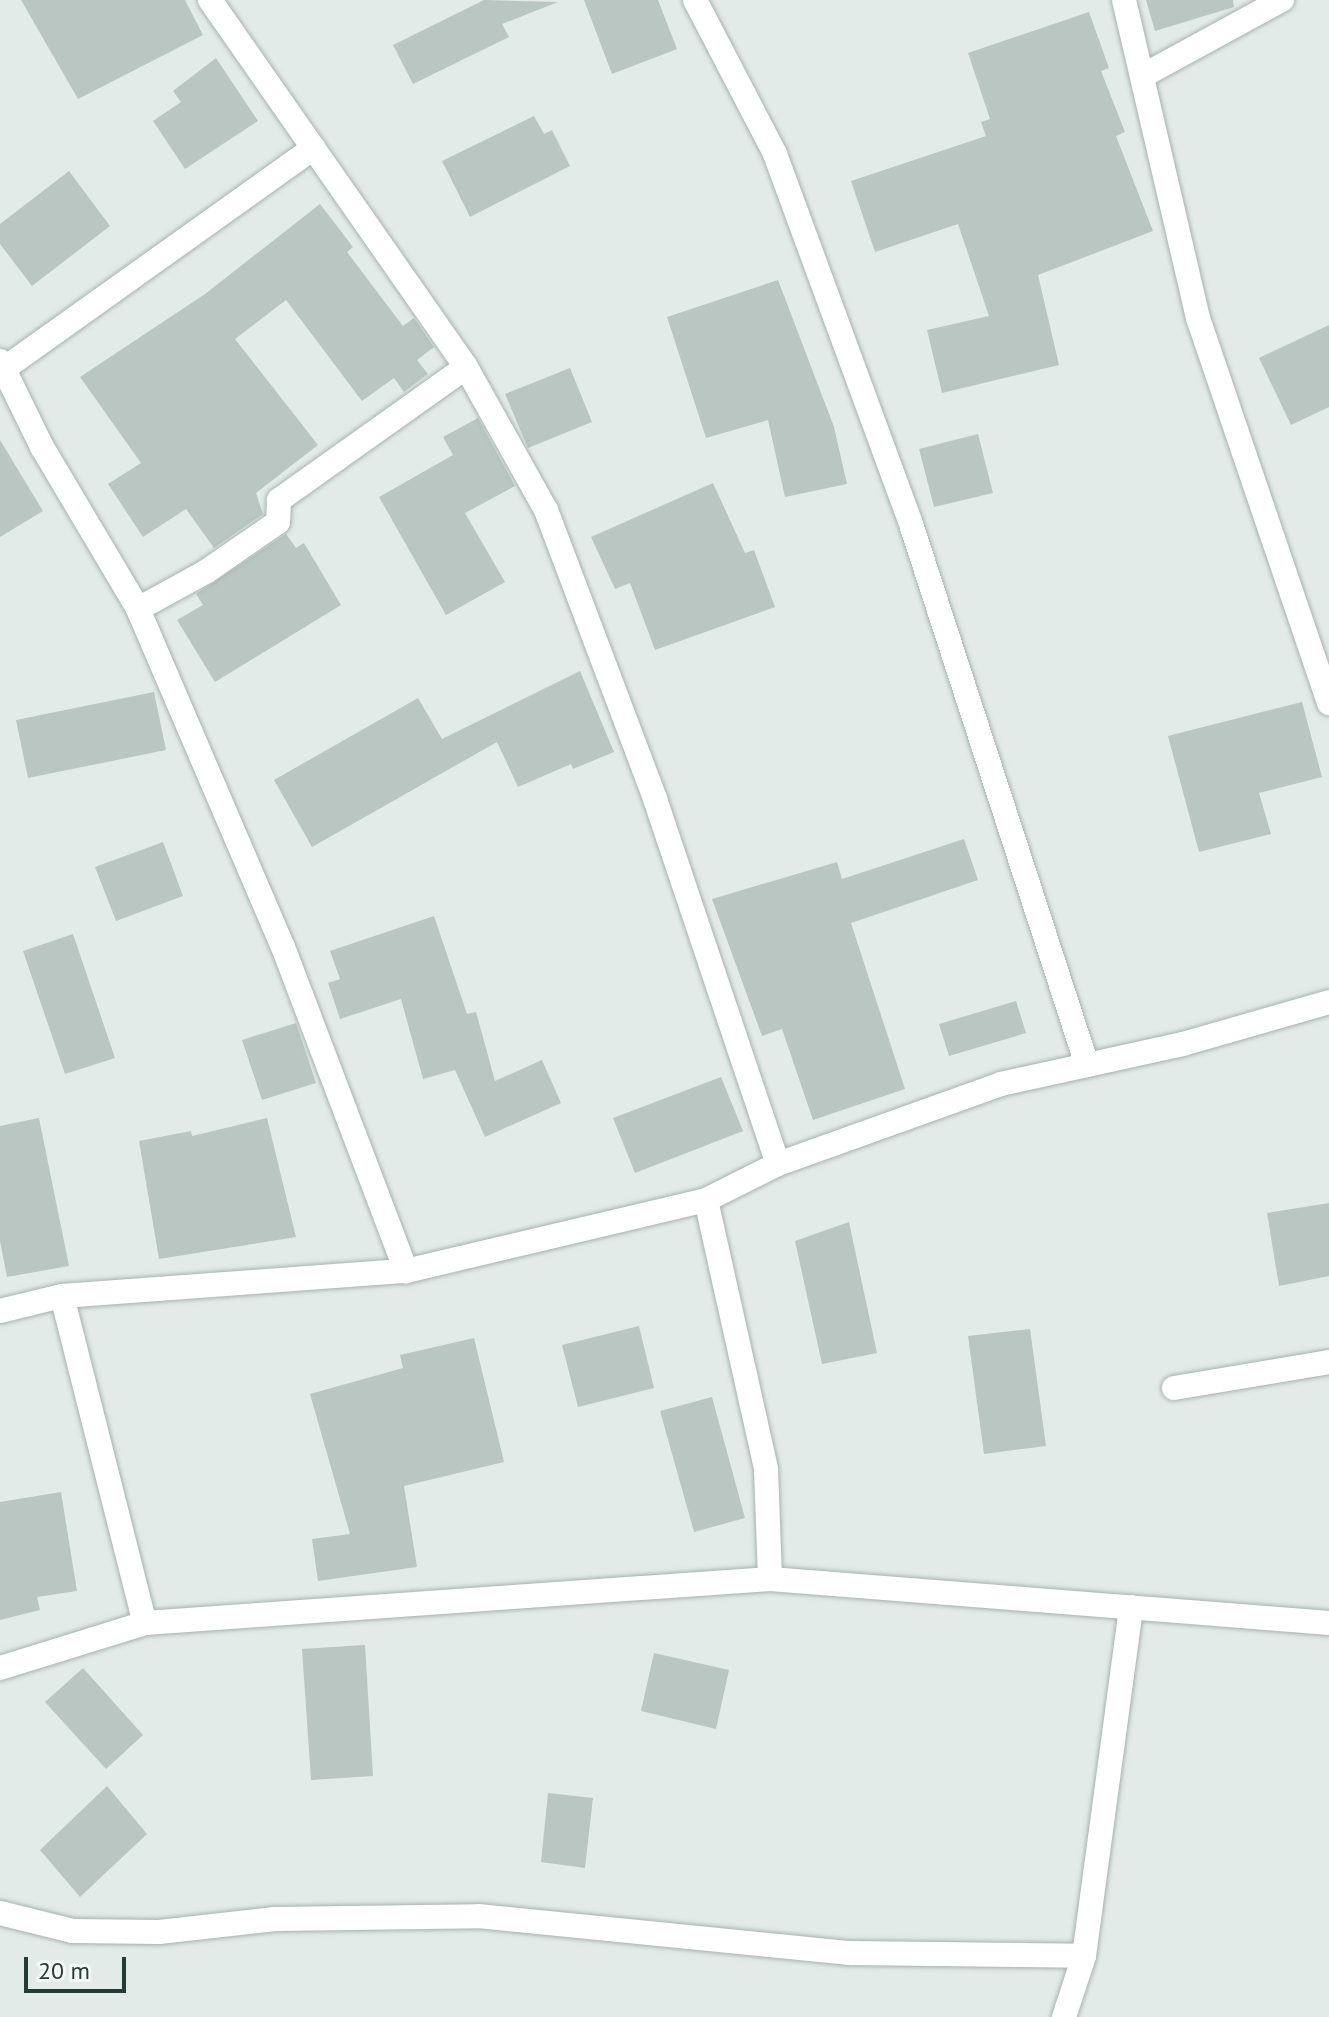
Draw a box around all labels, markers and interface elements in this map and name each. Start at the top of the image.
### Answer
scale bar [28,1941,130,1991]
text: 20 m [38,1955,90,1986]

